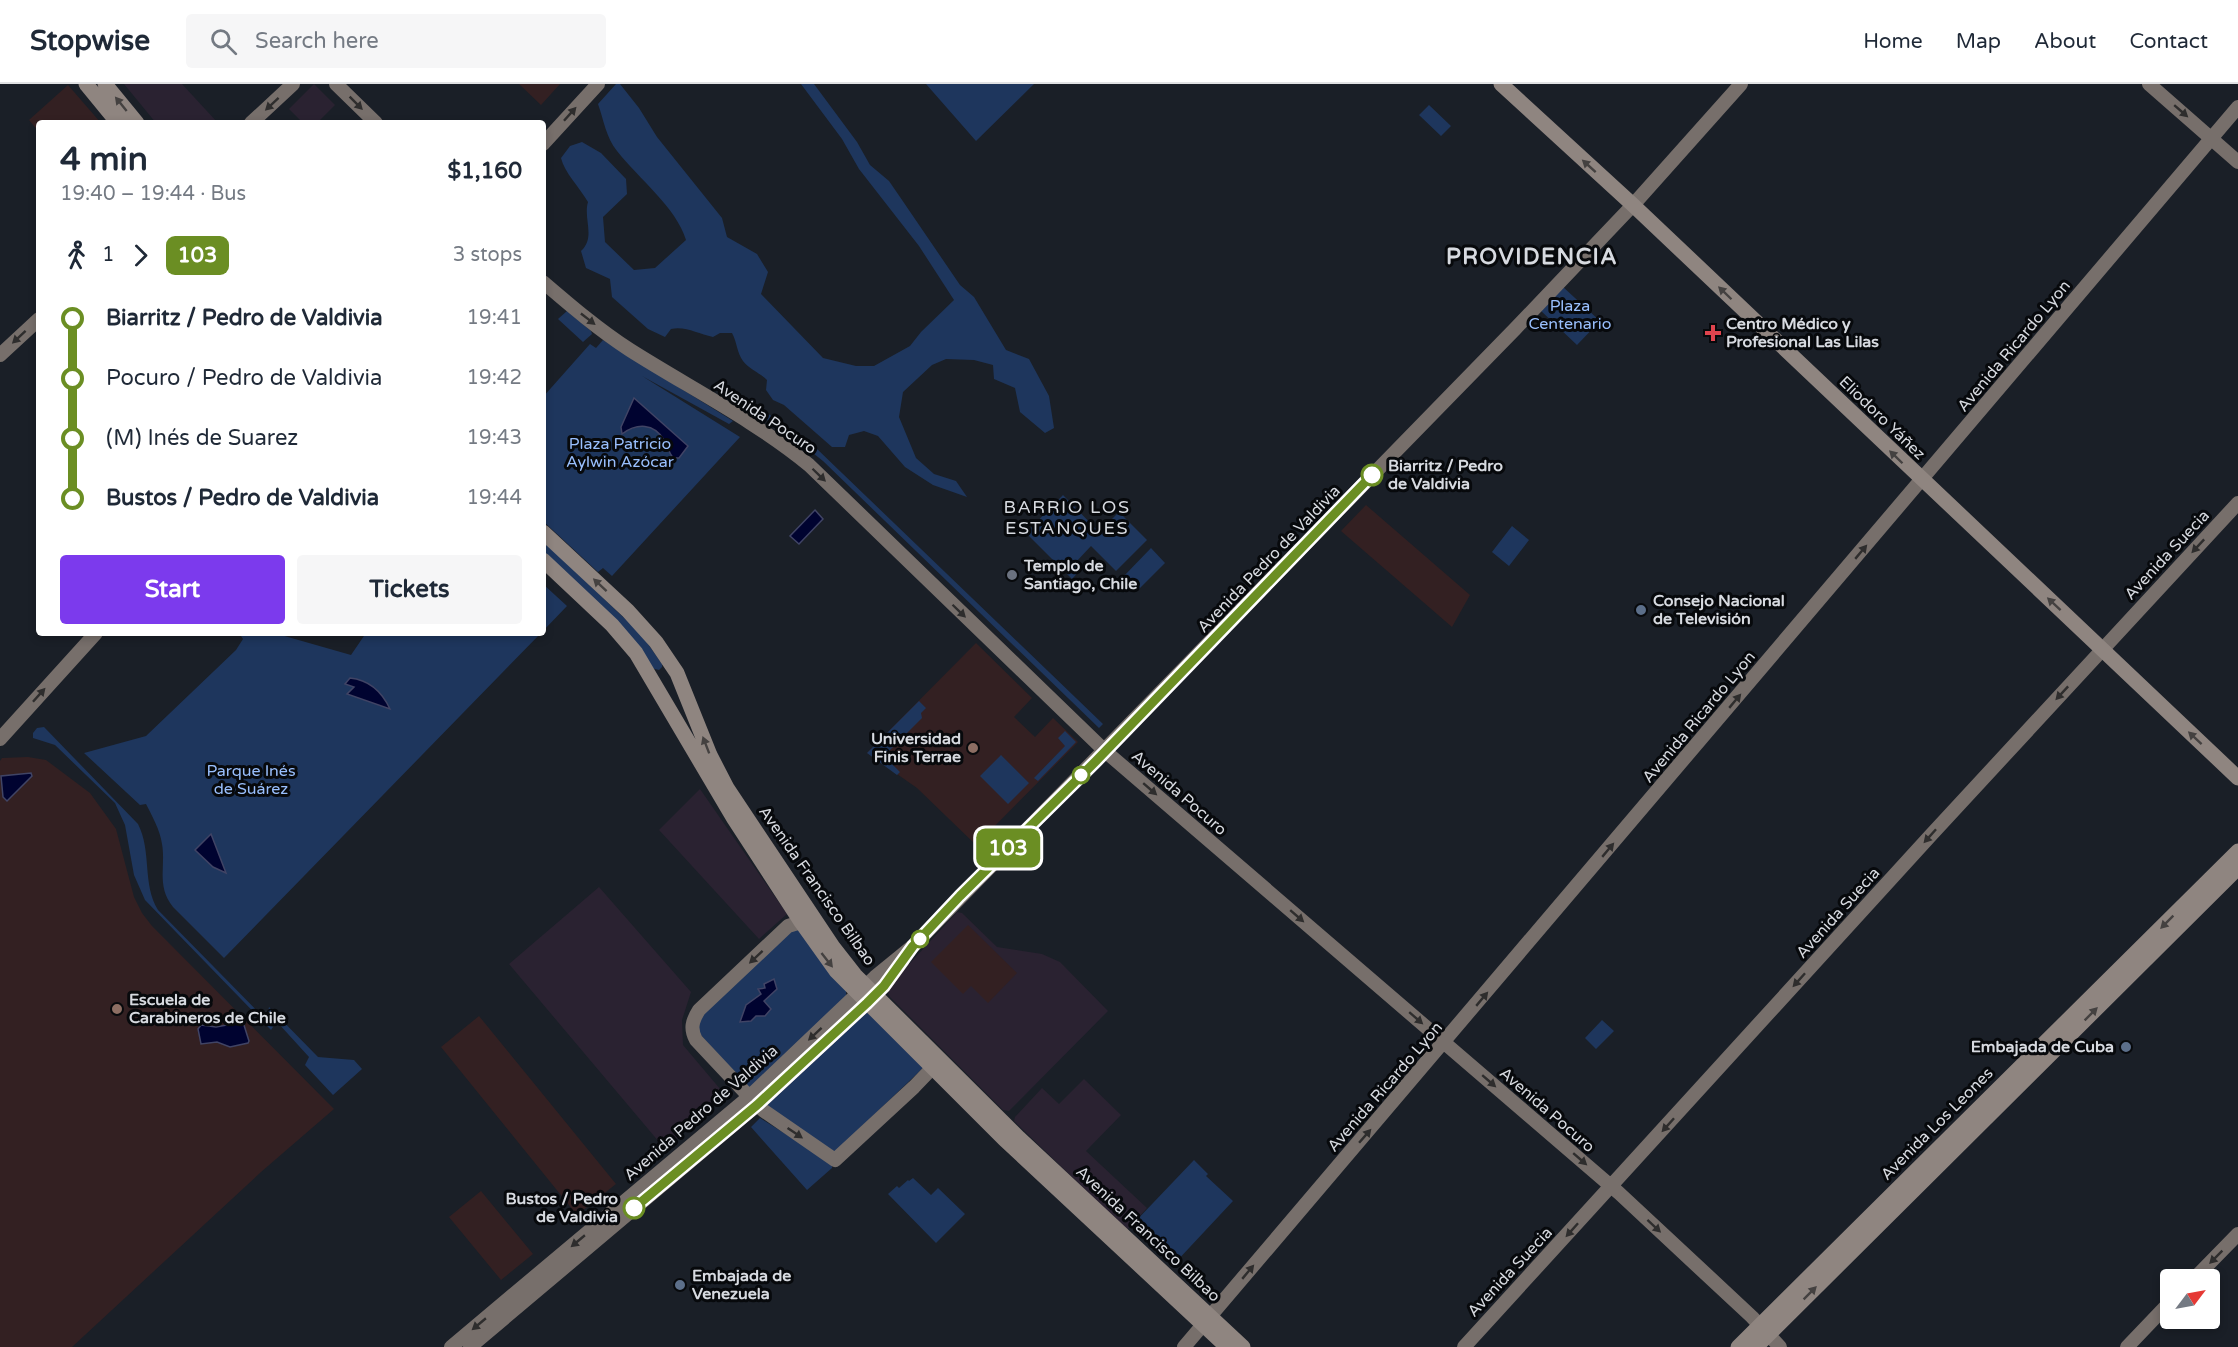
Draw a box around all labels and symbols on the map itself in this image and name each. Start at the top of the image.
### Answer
one-way arrow [116,96,128,111]
one-way arrow [265,96,279,110]
one-way arrow [348,96,362,110]
one-way arrow [2173,104,2188,117]
one-way arrow [563,107,577,121]
one-way arrow [1582,160,1597,173]
district label: PROVIDENCIA [1446,244,1618,270]
street label: Avenida Ricardo Lyon [1953,276,2075,416]
one-way arrow [1717,286,1732,300]
park label: Plaza Centenario [1528,296,1612,334]
one-way arrow [580,313,596,326]
place label: Centro Médico y Profesional Las Lilas [1726,314,1879,352]
marker: Centro Médico y Profesional Las Lilas [1704,324,1722,342]
one-way arrow [12,330,27,344]
street label: Eliodoro Yáñez [1835,372,1929,464]
street label: Avenida Pocuro [710,375,820,459]
park label: Plaza Patricio Aylwin Azócar [566,434,675,472]
one-way arrow [1890,450,1904,464]
place label: Biarritz / Pedro de Valdivia [1388,456,1503,494]
marker: Biarritz / Pedro de Valdivia [1361,464,1383,486]
one-way arrow [812,468,827,482]
street label: Avenida Pedro de Valdivia [1193,481,1345,637]
district label: BARRIO LOS ESTANQUES [1003,496,1131,539]
street label: Avenida Suecia [2120,506,2214,604]
one-way arrow [2191,538,2205,553]
one-way arrow [1854,544,1867,560]
place label: Templo de Santiago, Chile [1023,556,1137,594]
marker: Templo de Santiago, Chile [1005,568,1019,582]
one-way arrow [593,578,608,592]
place label: Consejo Nacional de Televisión [1653,591,1785,629]
one-way arrow [2047,598,2061,612]
one-way arrow [952,603,966,617]
marker: Consejo Nacional de Televisión [1634,603,1648,617]
street label: Avenida Ricardo Lyon [1638,647,1760,787]
one-way arrow [2055,685,2069,700]
one-way arrow [32,688,45,703]
one-way arrow [1728,693,1741,709]
place label: Universidad Finis Terrae [871,729,961,767]
one-way arrow [2189,732,2203,746]
one-way arrow [701,736,711,754]
marker: Universidad Finis Terrae [966,741,980,755]
street label: Avenida Pocuro [1127,746,1231,840]
park label: Parque Inés de Suárez [206,761,296,799]
unlabelled marker [1072,766,1090,784]
one-way arrow [1142,782,1157,796]
street label: Avenida Francisco Bilbao [754,802,880,970]
line badge: 103 [974,828,1042,867]
one-way arrow [1924,828,1937,843]
one-way arrow [1602,842,1615,858]
street label: Avenida Suecia [1792,863,1884,963]
one-way arrow [1289,909,1304,922]
one-way arrow [2160,915,2175,929]
unlabelled marker [911,930,929,948]
one-way arrow [748,950,763,964]
one-way arrow [821,952,834,968]
one-way arrow [1793,972,1806,987]
place label: Escuela de Carabineros de Chile [129,990,286,1028]
one-way arrow [1475,992,1488,1007]
marker: Escuela de Carabineros de Chile [110,1002,124,1016]
one-way arrow [2084,1008,2098,1022]
one-way arrow [1408,1011,1423,1025]
street label: Avenida Ricardo Lyon [1323,1018,1447,1156]
one-way arrow [808,1027,823,1041]
place label: Embajada de Cuba [1971,1037,2114,1057]
marker: Embajada de Cuba [2119,1040,2133,1054]
street label: Avenida Pedro de Valdivia [620,1041,782,1185]
street label: Avenida Pocuro [1495,1063,1599,1157]
street label: Avenida Los Leones [1877,1064,1997,1184]
one-way arrow [1481,1074,1496,1087]
one-way arrow [1661,1117,1675,1131]
one-way arrow [787,1127,803,1138]
one-way arrow [1358,1128,1372,1143]
one-way arrow [1572,1152,1587,1165]
street label: Avenida Francisco Bilbao [1072,1162,1224,1306]
place label: Bustos / Pedro de Valdivia [506,1189,618,1227]
marker: Bustos / Pedro de Valdivia [623,1197,645,1219]
one-way arrow [1646,1219,1661,1232]
one-way arrow [1565,1222,1579,1237]
street label: Avenida Suecia [1463,1223,1557,1321]
one-way arrow [570,1234,586,1247]
one-way arrow [2209,1249,2223,1263]
one-way arrow [1242,1264,1255,1280]
place label: Embajada de Venezuela [692,1266,791,1304]
north arrow [2160,1269,2220,1329]
marker: Embajada de Venezuela [673,1278,687,1292]
one-way arrow [1802,1287,1816,1301]
one-way arrow [472,1317,487,1330]

